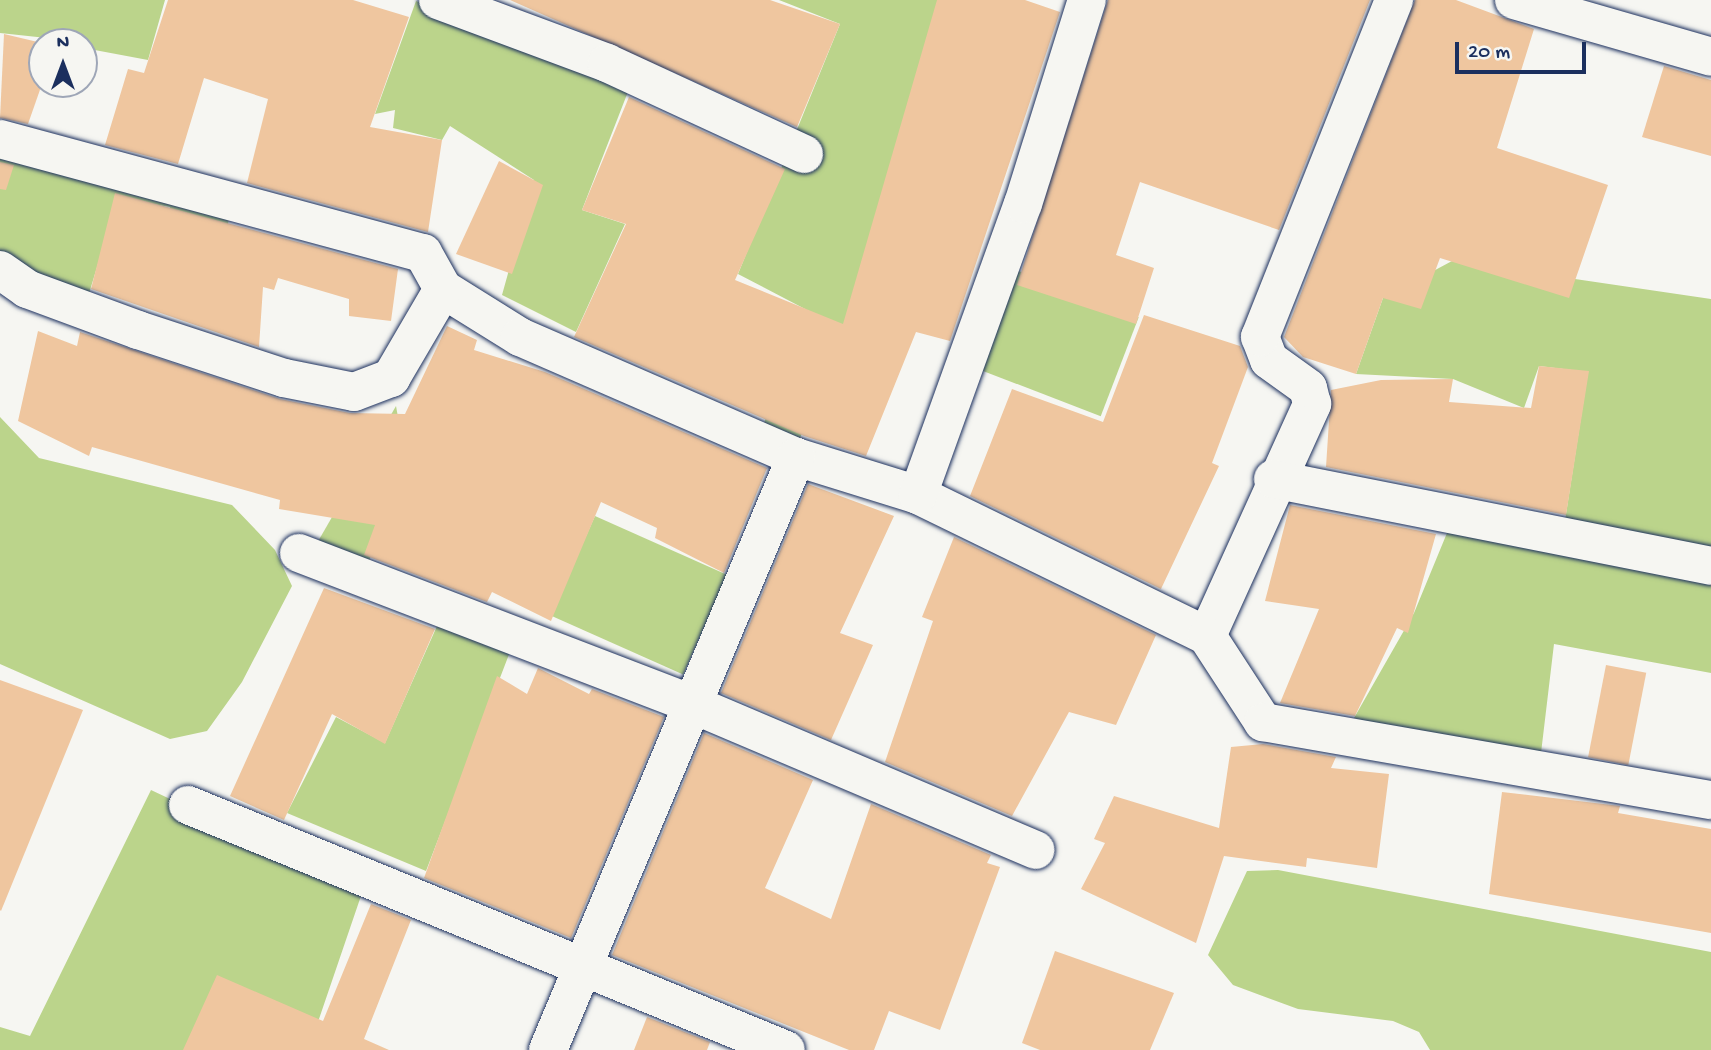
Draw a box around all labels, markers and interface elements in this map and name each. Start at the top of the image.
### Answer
north arrow [28,28,98,98]
scale bar [1459,28,1590,72]
text: N [57,32,69,55]
text: 20 m [1468,41,1510,66]

